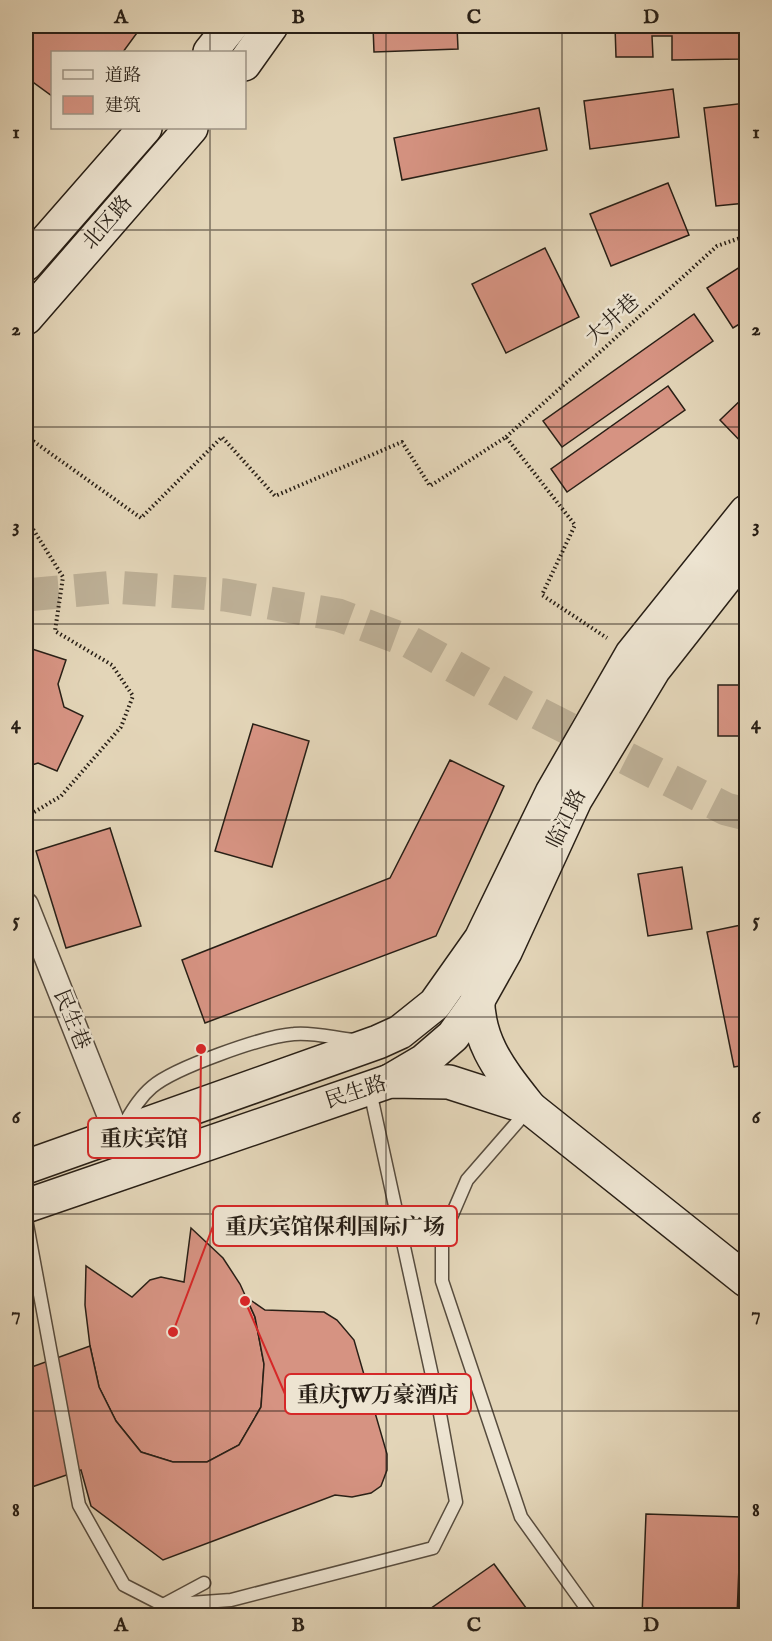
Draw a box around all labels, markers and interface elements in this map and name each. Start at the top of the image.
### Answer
text: A [113,5,129,30]
text: B [291,5,305,30]
text: C [467,5,481,30]
text: D [643,5,659,30]
legend [51,51,246,129]
text: 道路 [105,65,141,88]
text: 建筑 [105,95,141,118]
text: 1 [12,120,20,145]
text: 1 [752,120,760,145]
street label: 北区路 [77,190,139,256]
street label: 大井巷 [581,289,645,351]
text: 2 [11,317,21,342]
text: 2 [751,317,761,342]
text: 3 [12,514,20,539]
text: 3 [752,514,760,539]
text: 4 [11,711,22,736]
text: 4 [751,711,762,736]
street label: 临江路 [541,785,593,853]
text: 5 [12,908,20,933]
text: 5 [752,908,760,933]
street label: 民生巷 [47,986,95,1054]
street label: 民生路 [322,1070,390,1116]
text: 6 [12,1105,22,1130]
text: 6 [752,1105,762,1130]
callout: 重庆宾馆 [88,1118,200,1158]
text: 重庆宾馆 [100,1126,188,1154]
callout: 重庆宾馆保利国际广场 [213,1206,457,1246]
text: 重庆宾馆保利国际广场 [225,1214,445,1242]
text: 7 [11,1302,21,1327]
text: 7 [751,1302,761,1327]
callout: 重庆JW万豪酒店 [285,1374,471,1414]
text: 重庆JW万豪酒店 [297,1382,459,1410]
text: 8 [12,1498,20,1523]
text: 8 [752,1498,760,1523]
text: A [113,1613,129,1638]
text: B [291,1613,305,1638]
text: C [467,1613,481,1638]
text: D [643,1613,659,1638]

